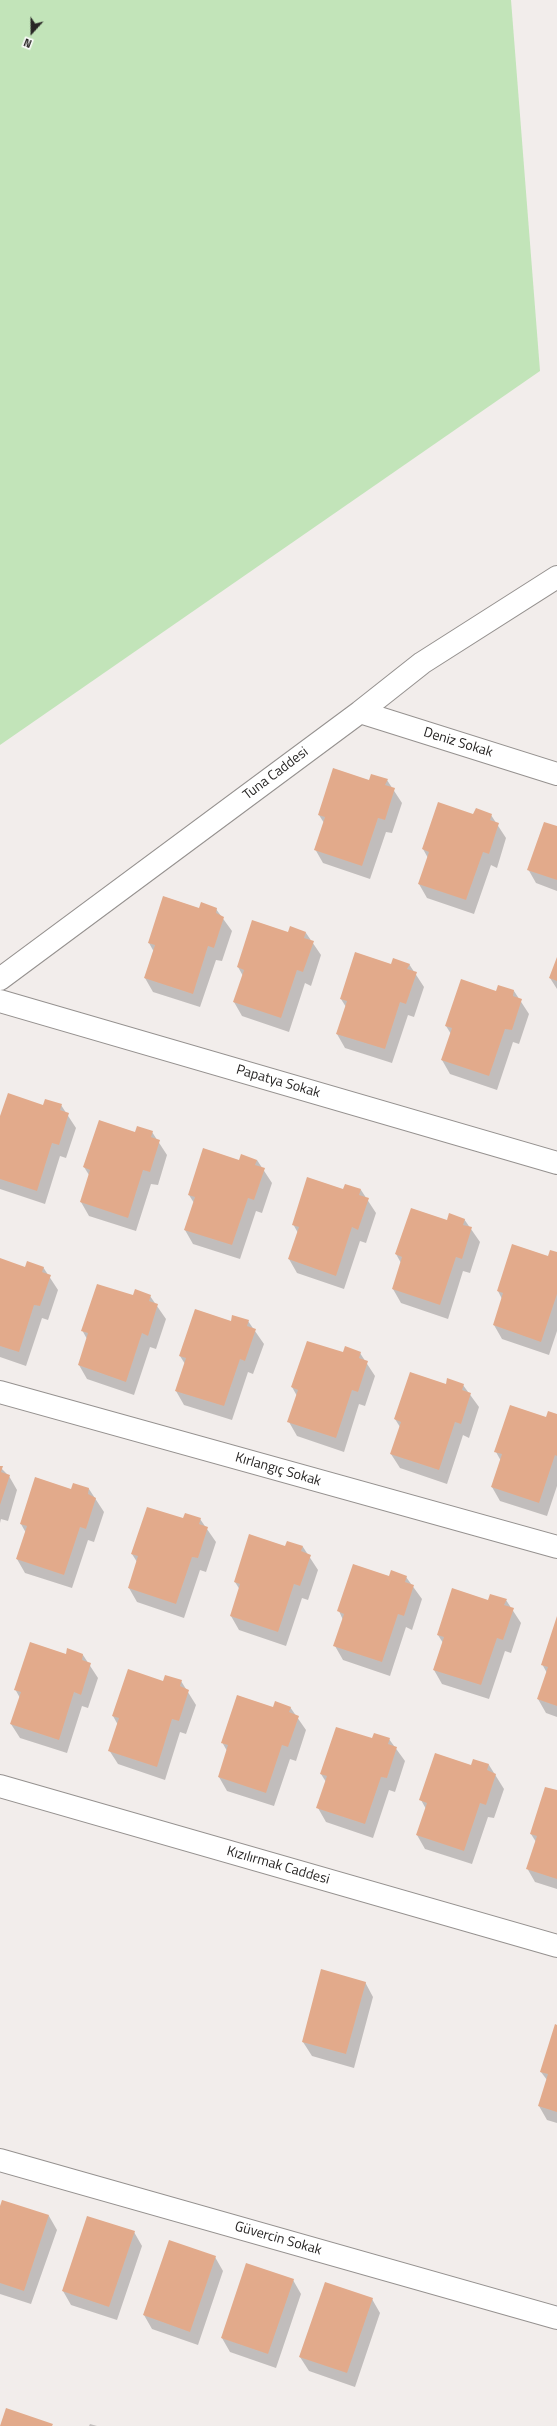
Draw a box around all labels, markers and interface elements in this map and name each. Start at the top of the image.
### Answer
north arrow [12,12,52,52]
text: N [21,34,34,52]
street label: Deniz Sokak [421,725,495,761]
street label: Tuna Caddesi [240,744,312,804]
street label: Papatya Sokak [234,1062,322,1102]
street label: Kırlangıç Sokak [233,1450,323,1490]
street label: Kızılırmak Caddesi [225,1843,331,1889]
street label: Güvercin Sokak [233,2219,323,2259]

